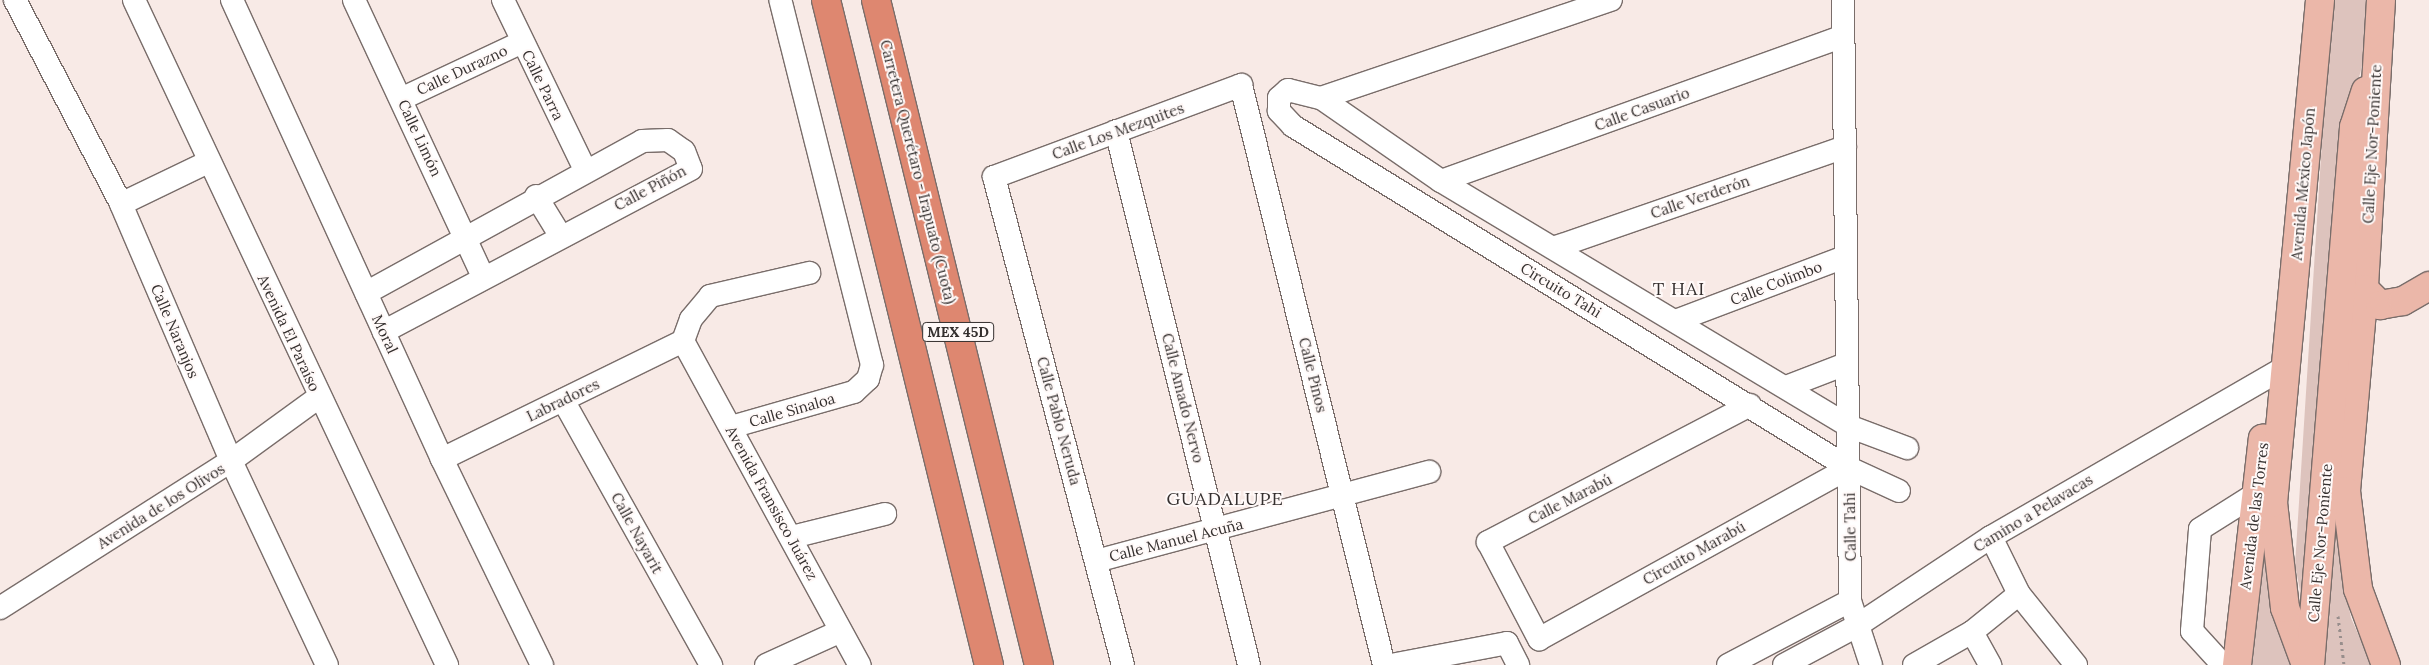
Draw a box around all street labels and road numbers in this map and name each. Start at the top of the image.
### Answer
street label: Carretera Querétaro - Irapuato (Cuota) [876,38,960,306]
street label: Calle Durazno [414,41,510,99]
street label: Calle Parra [518,47,568,123]
street label: Calle Eje Nor-Poniente [2359,64,2385,224]
street label: Calle Casuario [1592,83,1692,135]
street label: Calle Limón [394,97,446,179]
street label: Calle Los Mezquites [1050,99,1186,163]
street label: Avenida México Japón [2287,107,2319,261]
street label: Calle Piñón [611,162,689,214]
street label: Calle Verderón [1648,172,1752,222]
street label: Calle Colimbo [1728,257,1824,309]
street label: Circuito Tahi [1517,259,1605,321]
street label: Avenida El Paraíso [254,272,324,394]
street label: Calle Naranjos [147,281,203,381]
street label: Moral [368,312,402,356]
road number: MEX 45D [922,321,994,344]
street label: Calle Amado Nervo [1158,331,1208,465]
street label: Calle Pinos [1295,336,1331,414]
street label: Calle Pablo Neruda [1033,355,1085,487]
street label: Labradores [524,375,602,425]
street label: Calle Sinaloa [747,389,837,431]
street label: Avenida Fransisco Juárez [722,423,822,583]
street label: Avenida de las Torres [2236,441,2272,591]
street label: Avenida de los Olivos [94,459,228,553]
street label: Calle Eje Nor-Poniente [2304,463,2336,623]
street label: Calle Marabú [1525,470,1615,528]
street label: Camino a Pelavacas [1970,470,2096,556]
street label: Calle Nayarit [607,489,667,577]
street label: Calle Tahi [1840,493,1860,561]
street label: Calle Manuel Acuña [1107,515,1245,565]
street label: Circuito Marabú [1640,517,1748,589]

